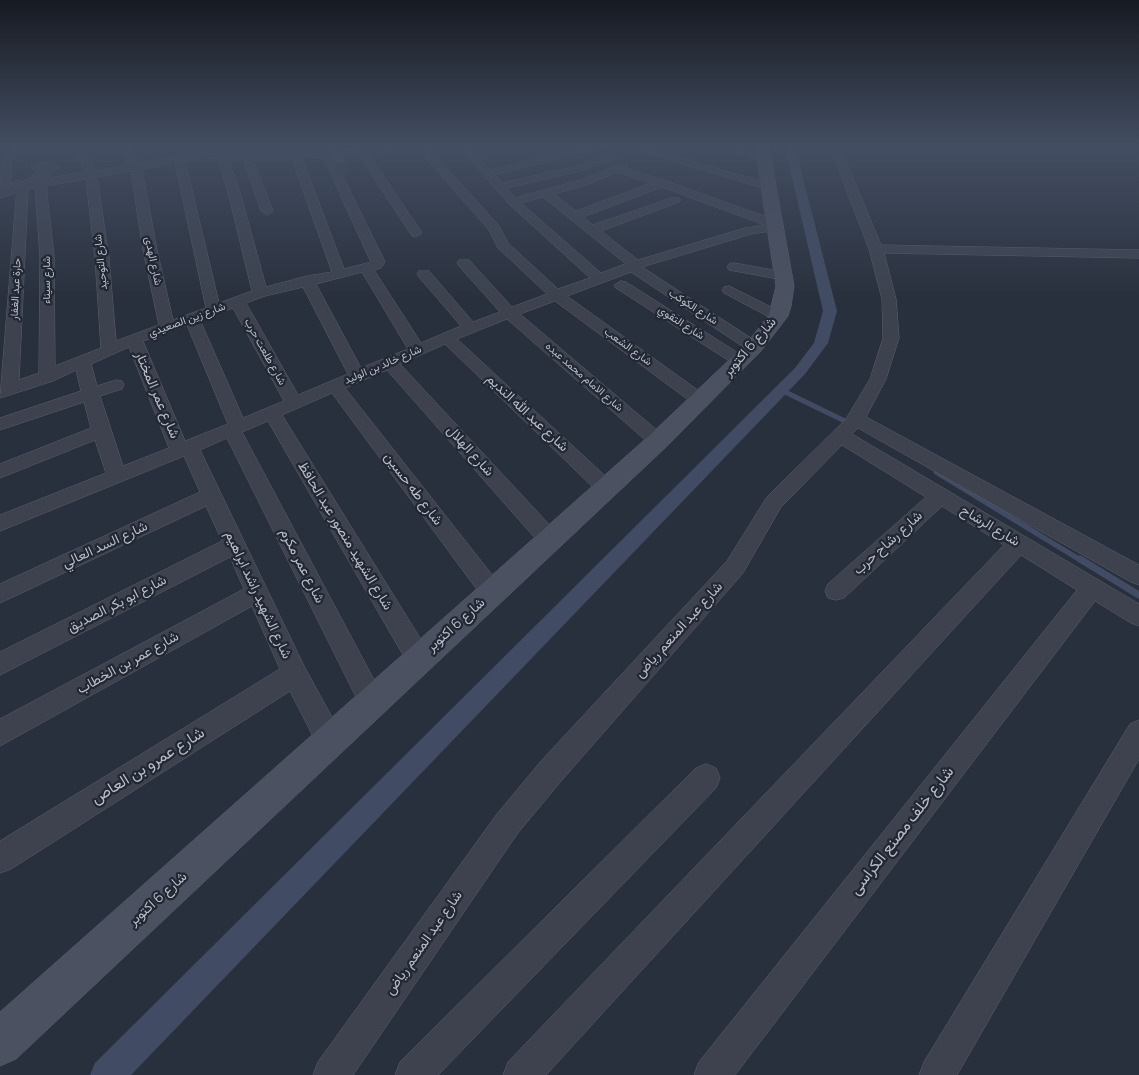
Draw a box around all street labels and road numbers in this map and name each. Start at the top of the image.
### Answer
street label: شارع التوحيد [92,233,110,291]
street label: شارع الهدى [141,236,165,286]
street label: شارع سيناء [40,256,54,304]
street label: حارة عبد الغفار [8,258,24,320]
street label: شارع الكوكب [666,286,720,328]
street label: شارع زين الصعيدي [147,300,227,340]
street label: شارع التقوي [655,303,707,343]
street label: شارع 6 اكتوبر [720,314,780,380]
street label: شارع طلعت حرب [241,316,289,388]
street label: شارع الشعب [602,325,654,369]
street label: شارع الامام محمد عبده [542,340,626,414]
street label: شارع خالد بن الوليد [342,343,424,387]
street label: شارع عمر المختار [131,349,183,441]
street label: شارع عبد الله النديم [482,371,572,455]
street label: شارع الهلال [443,422,497,480]
street label: شارع طه حسين [380,449,446,529]
street label: شارع الشهيد منصور عبد الحافظ [294,459,396,613]
street label: شارع الرشاح [957,502,1023,550]
street label: شارع رشاح حرب [850,507,926,579]
street label: شارع السد العالي [60,518,150,572]
street label: شارع عمر مكرم [276,526,328,606]
street label: شارع الشهيد راشد ابراهيم [221,528,295,662]
street label: شارع ابو بكر الصديق [65,572,169,636]
street label: شارع عبد المنعم رياض [631,579,727,681]
street label: شارع 6 اكتوبر [423,594,489,656]
street label: شارع عمر بن الخطاب [74,628,182,698]
street label: شارع عمرو بن العاص [88,723,208,809]
street label: شارع خلف مصنع الكراسى [846,763,958,899]
street label: شارع 6 اكتوبر [125,868,191,930]
street label: شارع عبد المنعم رياض [382,888,466,998]

